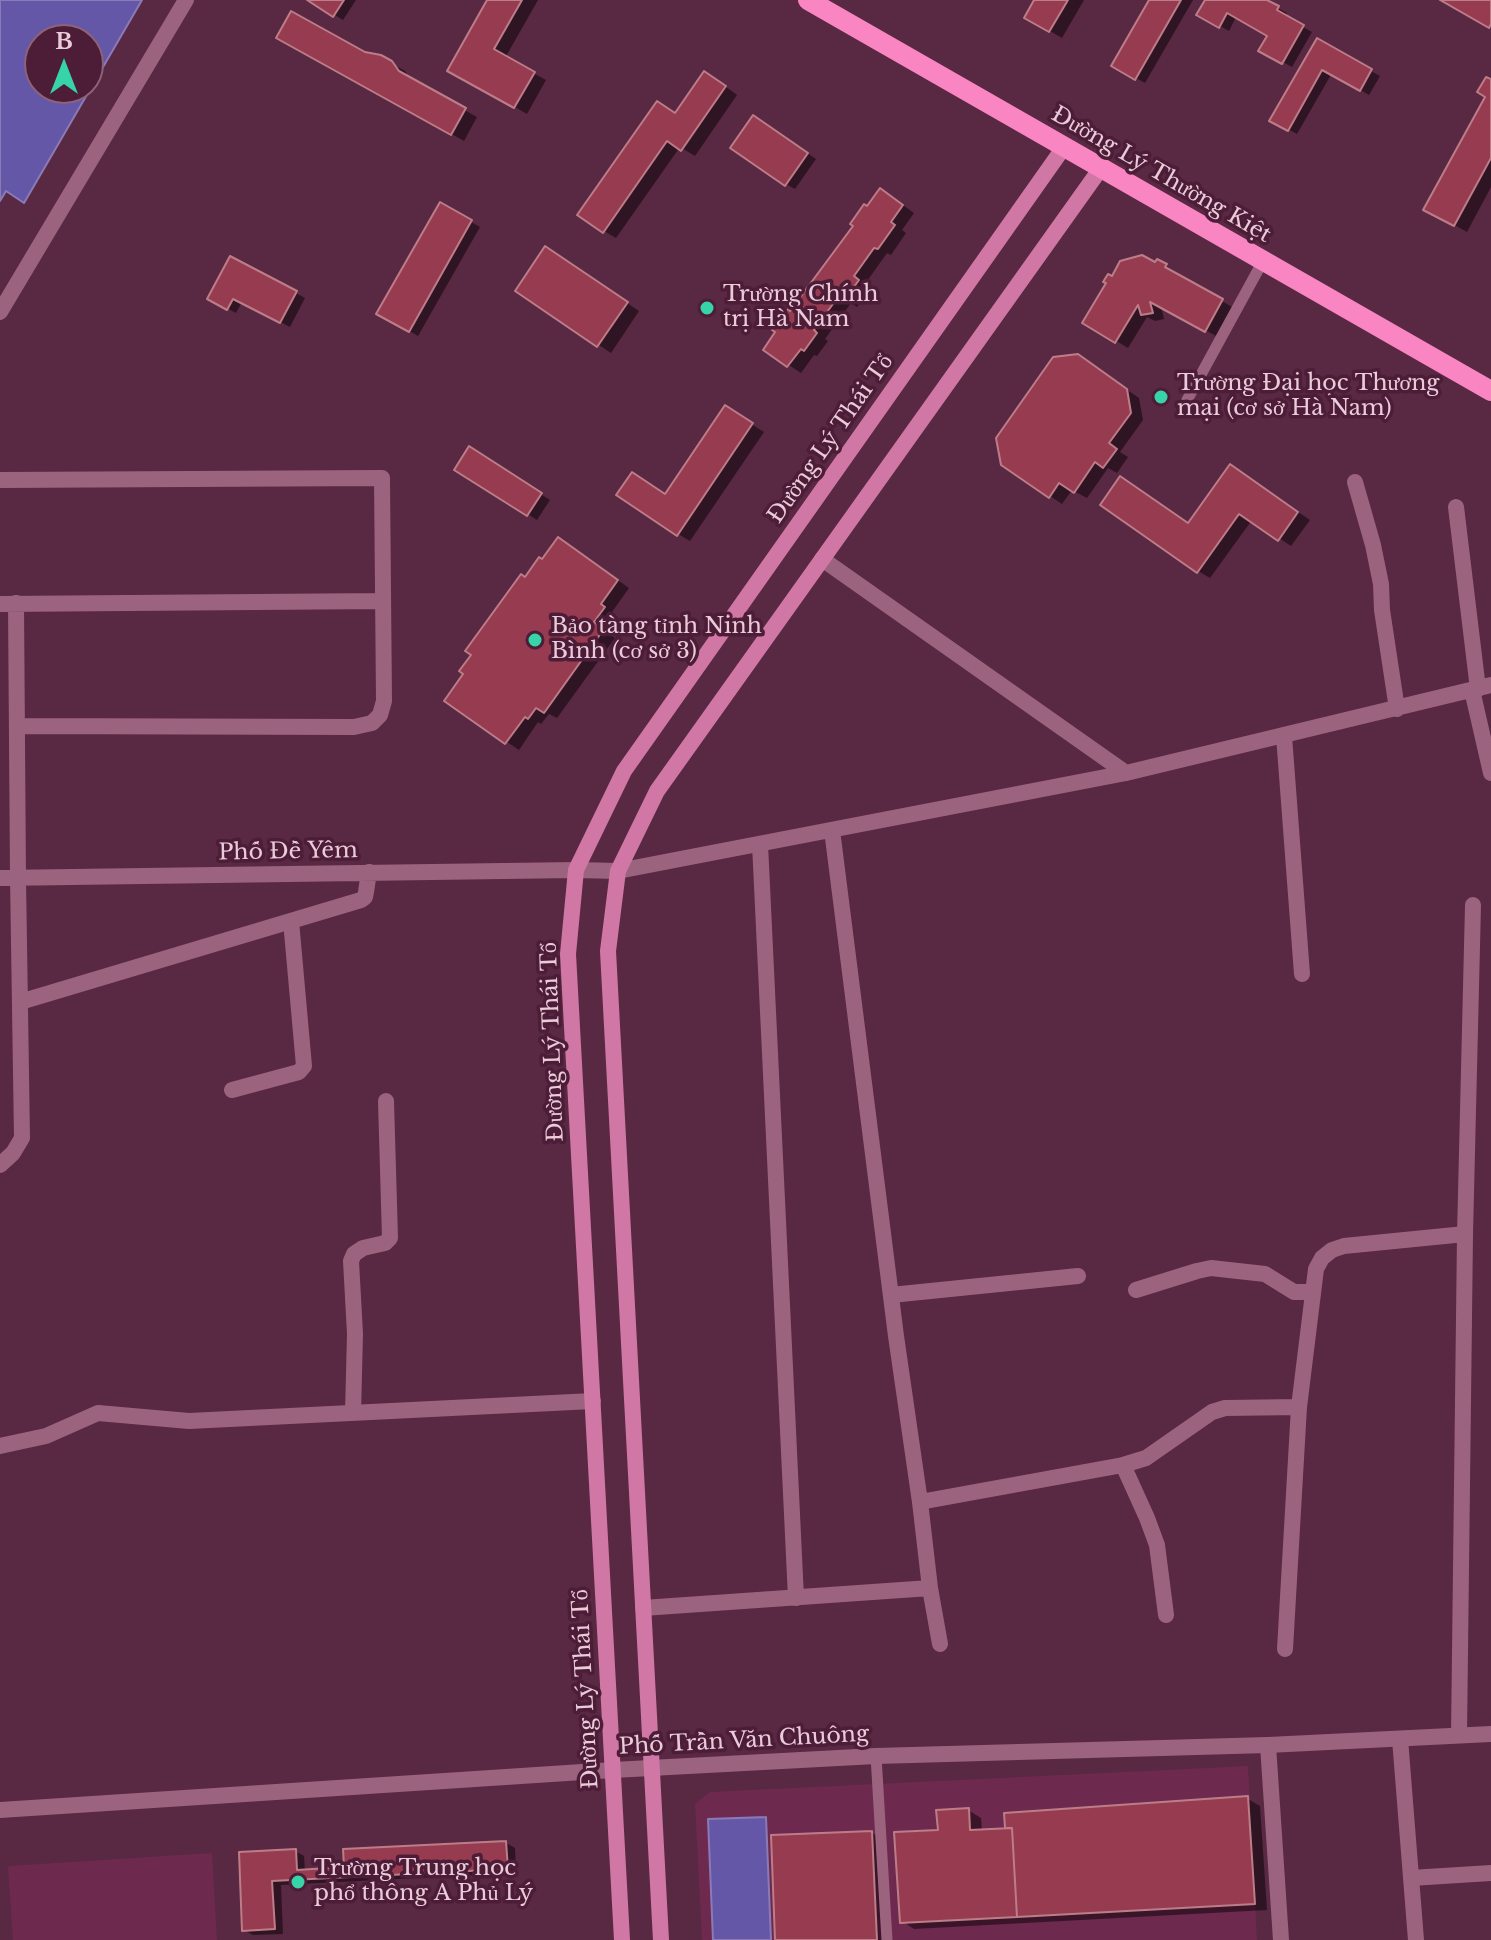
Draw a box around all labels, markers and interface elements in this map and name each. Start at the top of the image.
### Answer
north arrow [24,24,104,104]
text: B [55,28,73,55]
street label: Đường Lý Thường Kiệt [1047,101,1275,249]
place label: Trường Chính trị Hà Nam [723,282,878,334]
marker: Trường Chính trị Hà Nam [698,299,716,317]
street label: Đường Lý Thái Tổ [763,350,899,528]
place label: Trường Đại học Thương mại (cơ sở Hà Nam) [1177,371,1440,422]
marker: Trường Đại học Thương mại (cơ sở Hà Nam) [1152,388,1170,406]
place label: Bảo tàng tỉnh Ninh Bình (cơ sở 3) [551,614,762,666]
marker: Bảo tàng tỉnh Ninh Bình (cơ sở 3) [526,631,544,649]
street label: Phố Đề Yêm [218,838,358,866]
street label: Đường Lý Thái Tổ [536,942,570,1142]
street label: Đường Lý Thái Tổ [568,1589,604,1789]
street label: Phố Trần Văn Chuông [618,1721,870,1761]
place label: Trường Trung học phổ thông A Phủ Lý [314,1856,533,1908]
marker: Trường Trung học phổ thông A Phủ Lý [289,1873,307,1891]

